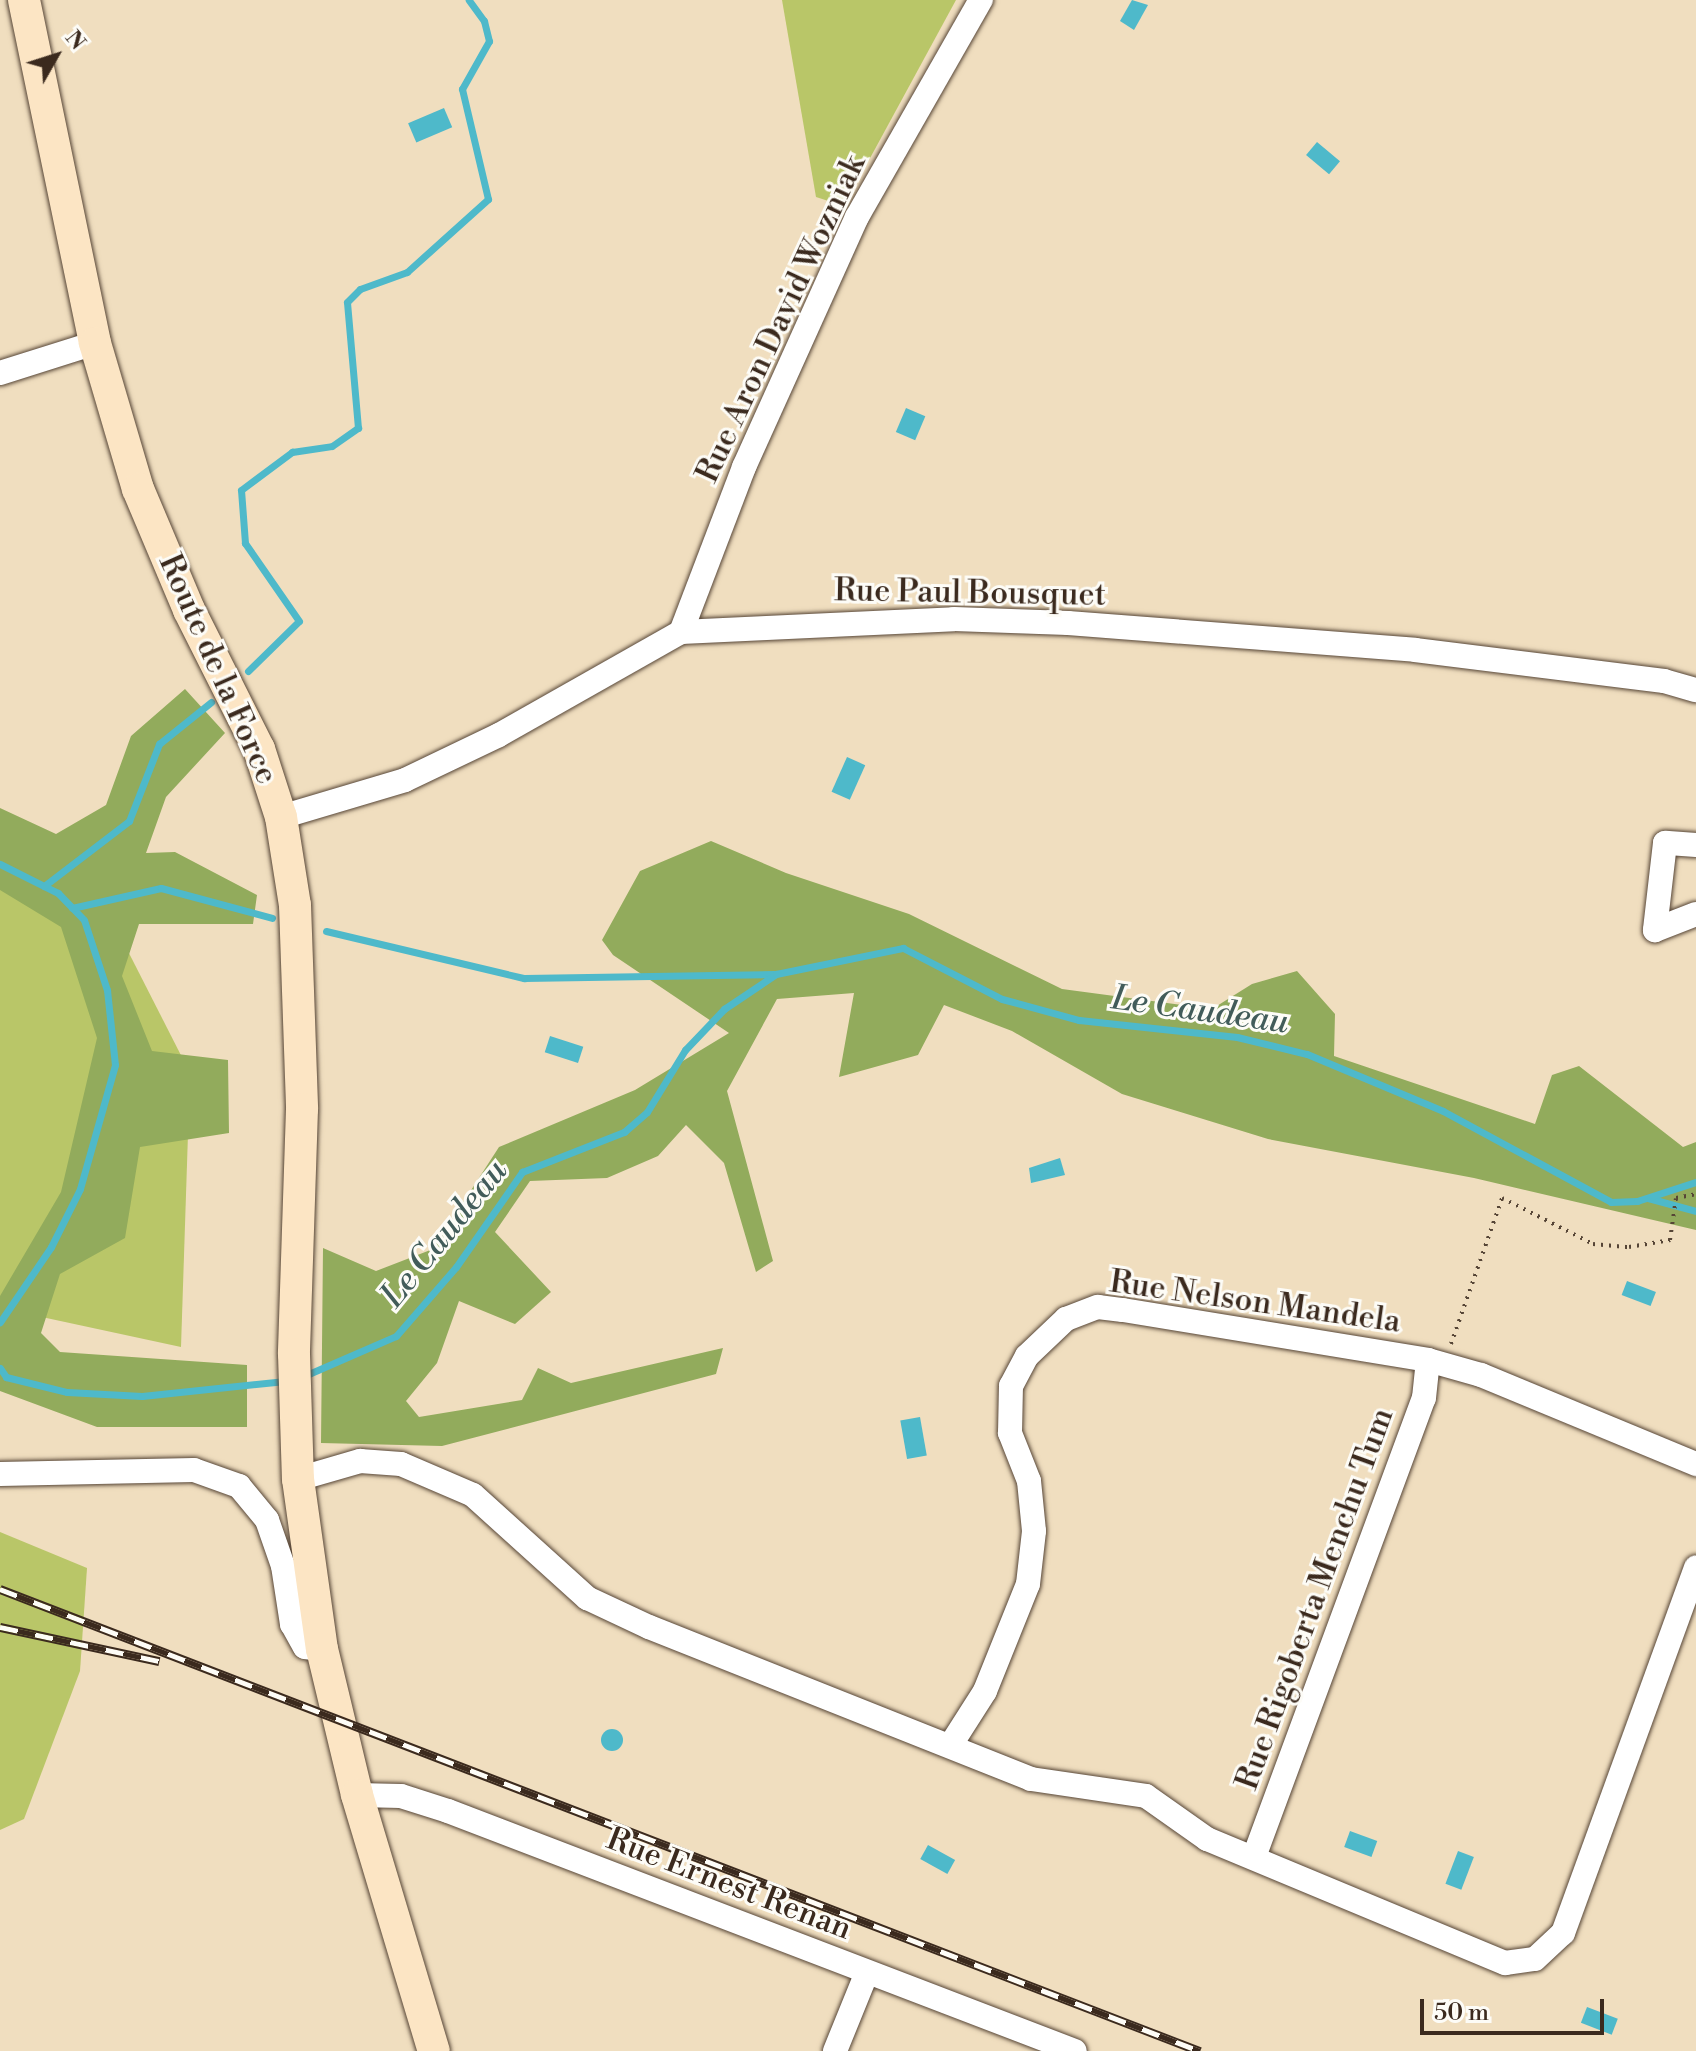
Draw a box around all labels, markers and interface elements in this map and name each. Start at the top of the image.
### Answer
north arrow [16,16,96,96]
text: N [59,25,91,56]
street label: Rue Aron David Wozniak [688,149,874,489]
street label: Route de la Force [150,548,286,790]
street label: Rue Paul Bousquet [834,571,1106,615]
water label: Le Caudeau [1109,978,1291,1044]
water label: Le Caudeau [373,1152,517,1316]
street label: Rue Nelson Mandela [1107,1263,1403,1341]
street label: Rue Rigoberta Menchu Tum [1228,1403,1402,1795]
street label: Rue Ernest Renan [601,1820,857,1948]
scale bar [1424,1983,1608,2033]
text: 50 m [1434,1998,1489,2028]

